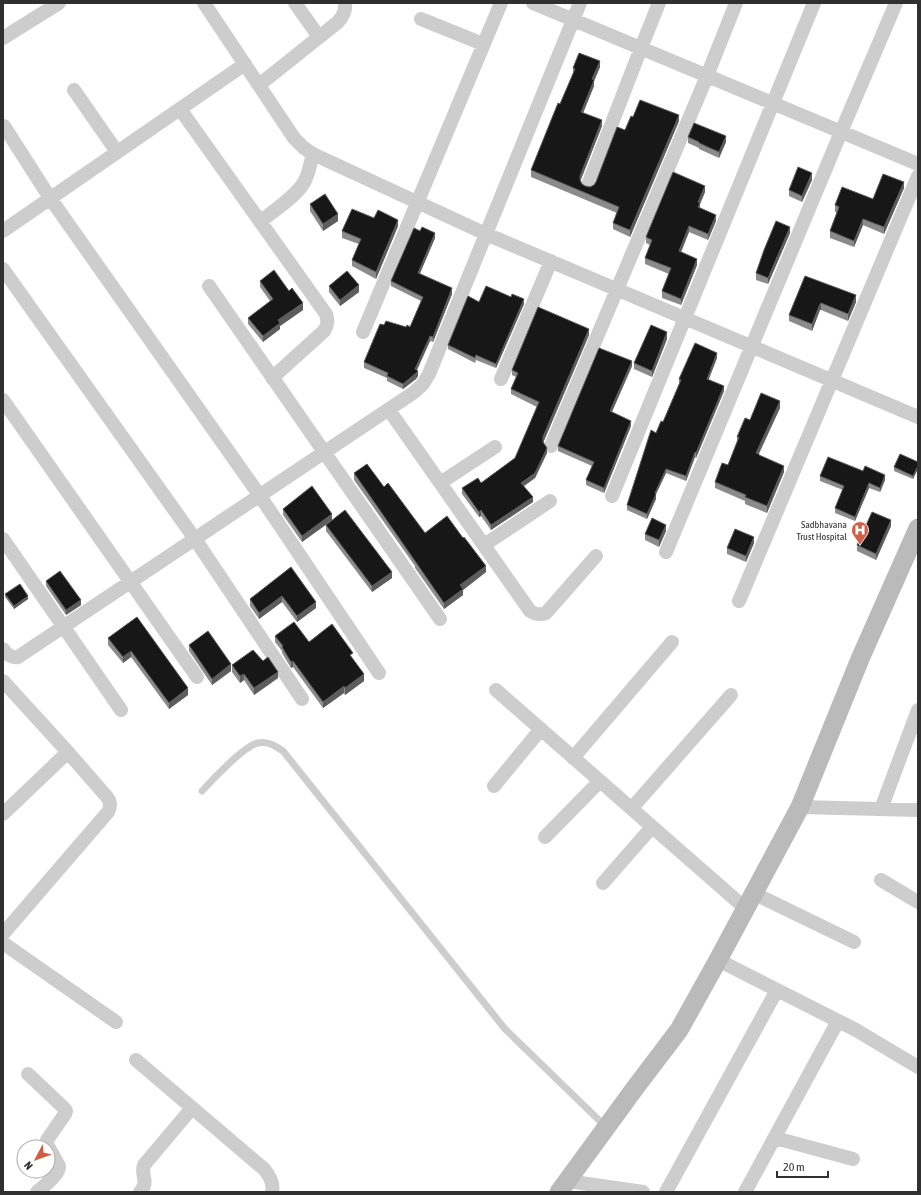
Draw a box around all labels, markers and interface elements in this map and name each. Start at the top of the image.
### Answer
place label: Sadbhavana Trust Hospital [796,519,847,542]
hospital icon: Sadbhavana Trust Hospital [850,520,870,545]
north arrow [16,1139,56,1179]
scale bar [777,1153,828,1179]
text: N [22,1159,35,1172]
text: 20 m [783,1160,805,1174]

